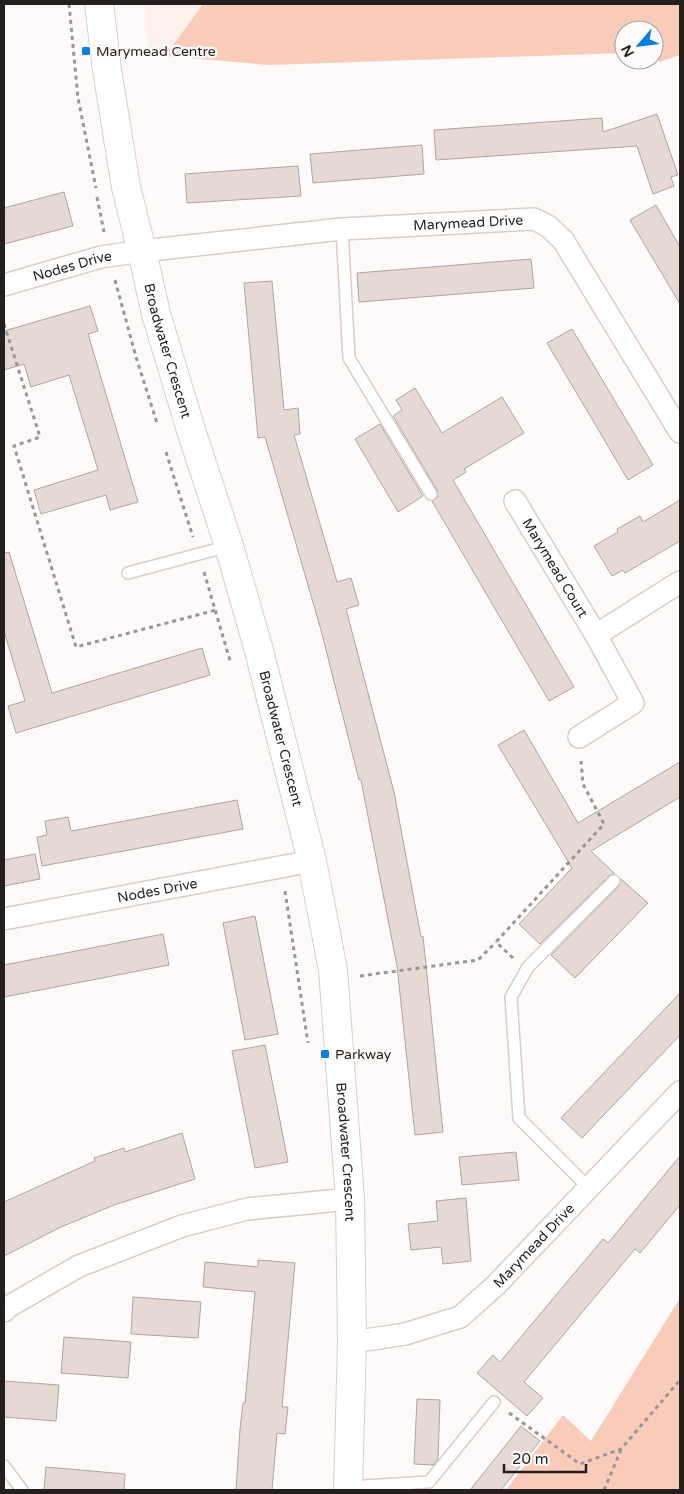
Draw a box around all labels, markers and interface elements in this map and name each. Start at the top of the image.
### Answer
north arrow [614,20,664,70]
text: N [618,42,638,60]
place label: Marymead Centre [96,43,216,60]
marker: Marymead Centre [80,45,92,57]
street label: Marymead Drive [413,211,524,234]
street label: Nodes Drive [31,247,113,285]
street label: Broadwater Crescent [141,282,196,421]
street label: Marymead Court [519,515,592,621]
street label: Broadwater Crescent [256,669,306,809]
street label: Nodes Drive [116,874,199,906]
place label: Parkway [335,1046,392,1063]
marker: Parkway [319,1048,331,1060]
street label: Broadwater Crescent [333,1082,359,1222]
street label: Marymead Drive [490,1200,578,1291]
scale bar [504,1442,586,1474]
text: 20 m [512,1450,549,1468]

